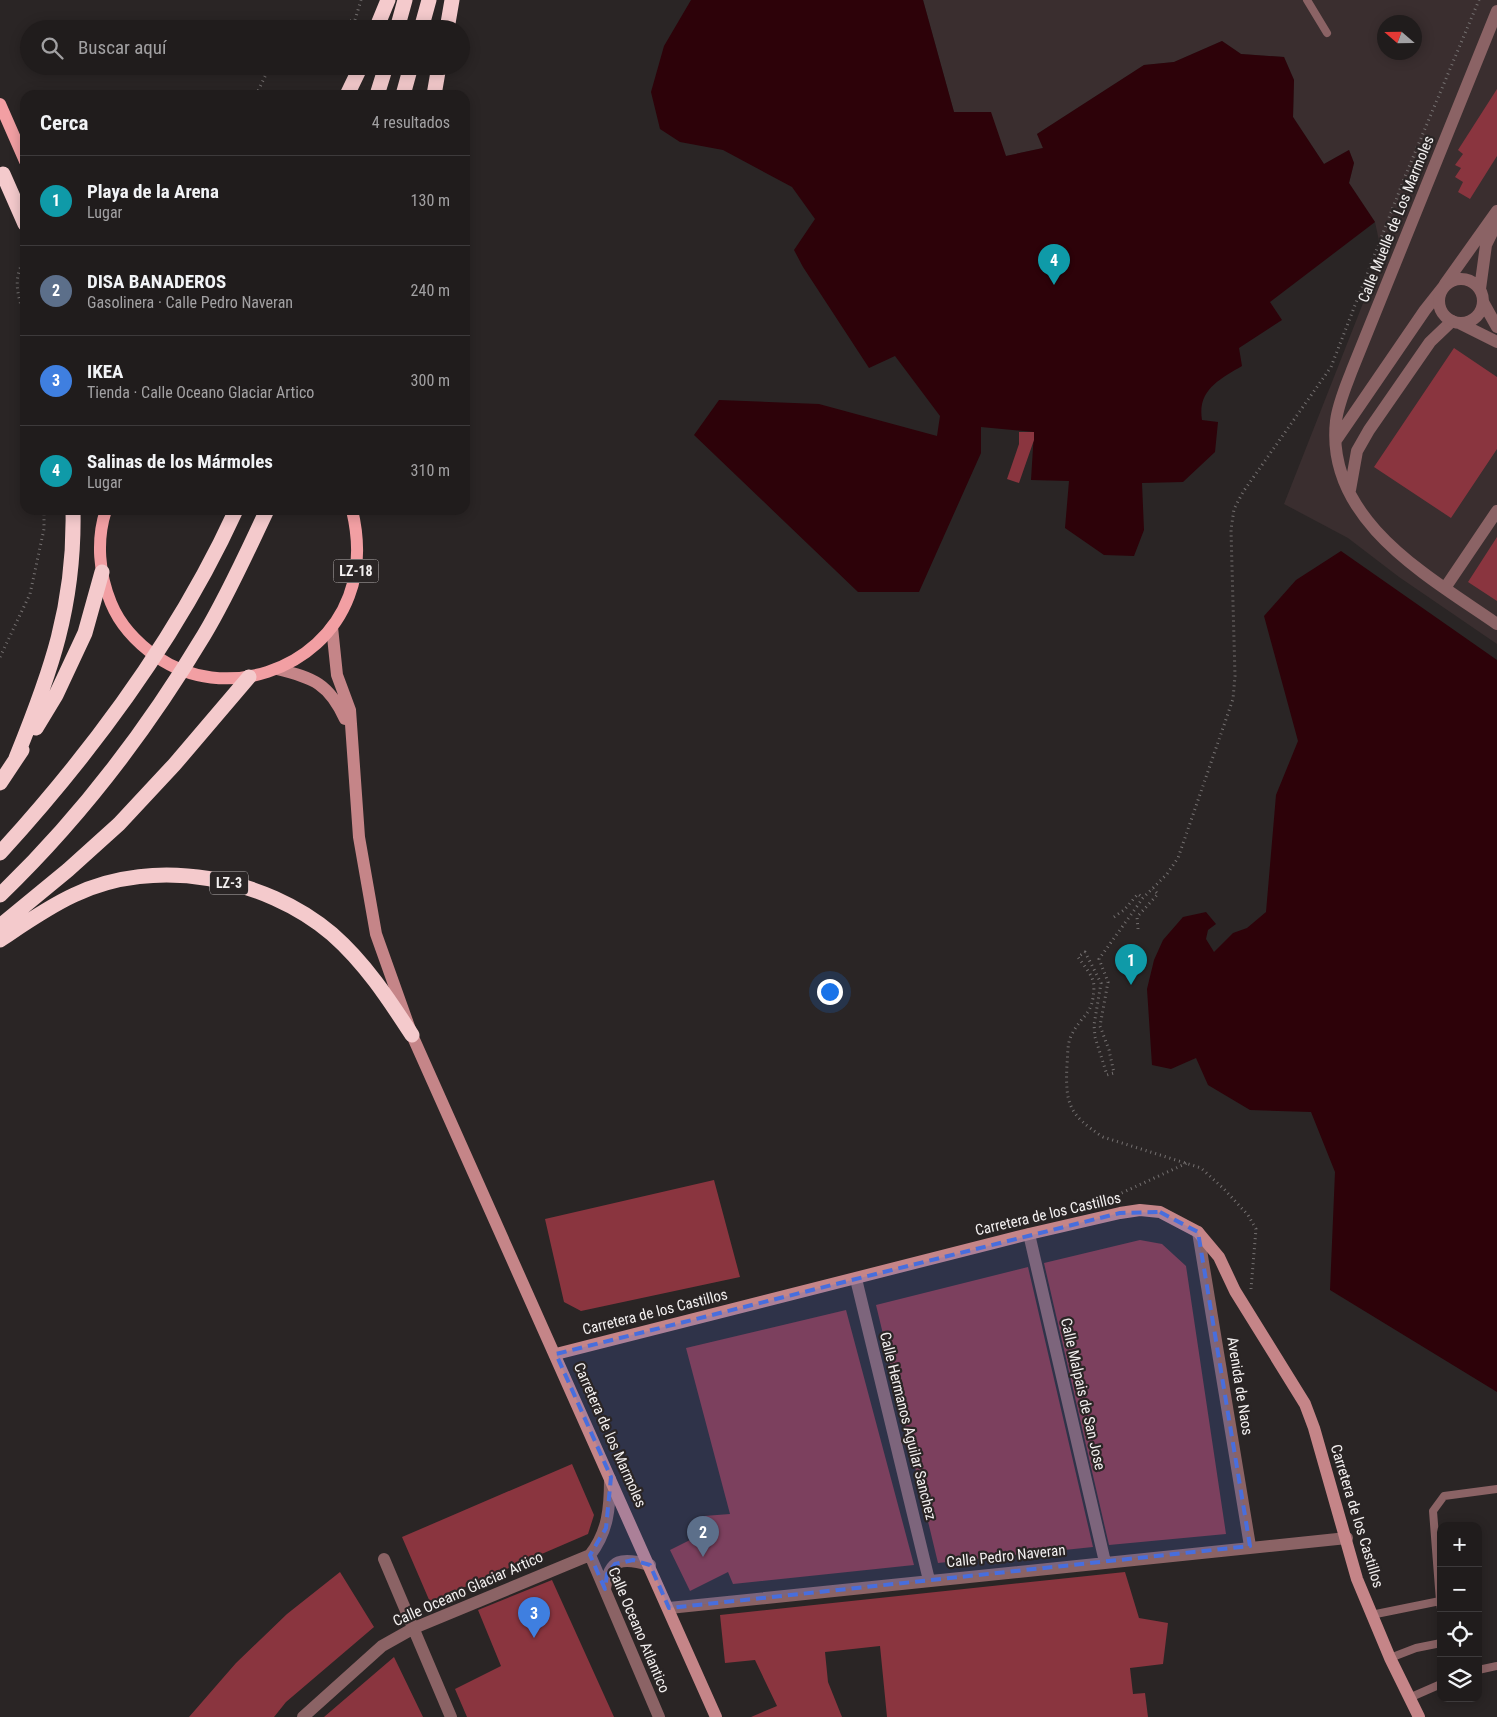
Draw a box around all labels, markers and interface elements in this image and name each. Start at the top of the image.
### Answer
north arrow [1377,15,1422,60]
search box [20,20,470,75]
icon: search [38,34,66,62]
text: Buscar aquí [78,36,167,59]
text: Cerca [40,111,88,135]
text: 4 resultados [372,113,450,132]
street label: Calle Muelle de Los Marmoles [1354,133,1438,305]
text: Playa de la Arena [87,180,219,203]
text: 1 [52,191,60,210]
text: 130 m [411,191,450,210]
text: Lugar [87,203,122,222]
pin: 4 [1038,244,1070,285]
text: DISA BANADEROS [87,270,226,293]
text: 2 [52,281,60,300]
text: 240 m [411,281,450,300]
text: Gasolinera · Calle Pedro Naveran [87,293,293,312]
text: IKEA [87,360,123,383]
text: 3 [52,371,60,390]
text: 300 m [411,371,450,390]
text: Tienda · Calle Oceano Glaciar Artico [87,383,314,402]
text: Salinas de los Mármoles [87,450,273,473]
text: 4 [52,461,60,480]
text: 310 m [411,461,450,480]
text: Lugar [87,473,122,492]
road number: LZ-18 [334,560,378,582]
road number: LZ-3 [210,871,248,894]
pin: 1 [1115,944,1147,985]
your location [817,979,843,1005]
street label: Carretera de los Castillos [973,1188,1123,1240]
street label: Carretera de los Castillos [581,1285,730,1339]
street label: Calle Malpais de San Jose [1057,1316,1109,1472]
street label: Calle Hermanos Aguilar Sanchez [876,1330,940,1522]
street label: Avenida de Naos [1223,1336,1257,1437]
street label: Carretera de los Marmoles [570,1360,650,1510]
street label: Carretera de los Castillos [1327,1442,1387,1590]
pin: 2 [687,1516,719,1557]
map controls [1437,1522,1482,1702]
button: + [1437,1522,1482,1567]
street label: Calle Pedro Naveran [946,1541,1066,1571]
street label: Calle Oceano Glaciar Artico [390,1548,546,1630]
street label: Calle Oceano Atlantico [604,1565,674,1695]
button: − [1437,1567,1482,1612]
pin: 3 [518,1597,550,1638]
button: locate [1437,1612,1482,1657]
button: layers [1437,1657,1482,1702]

